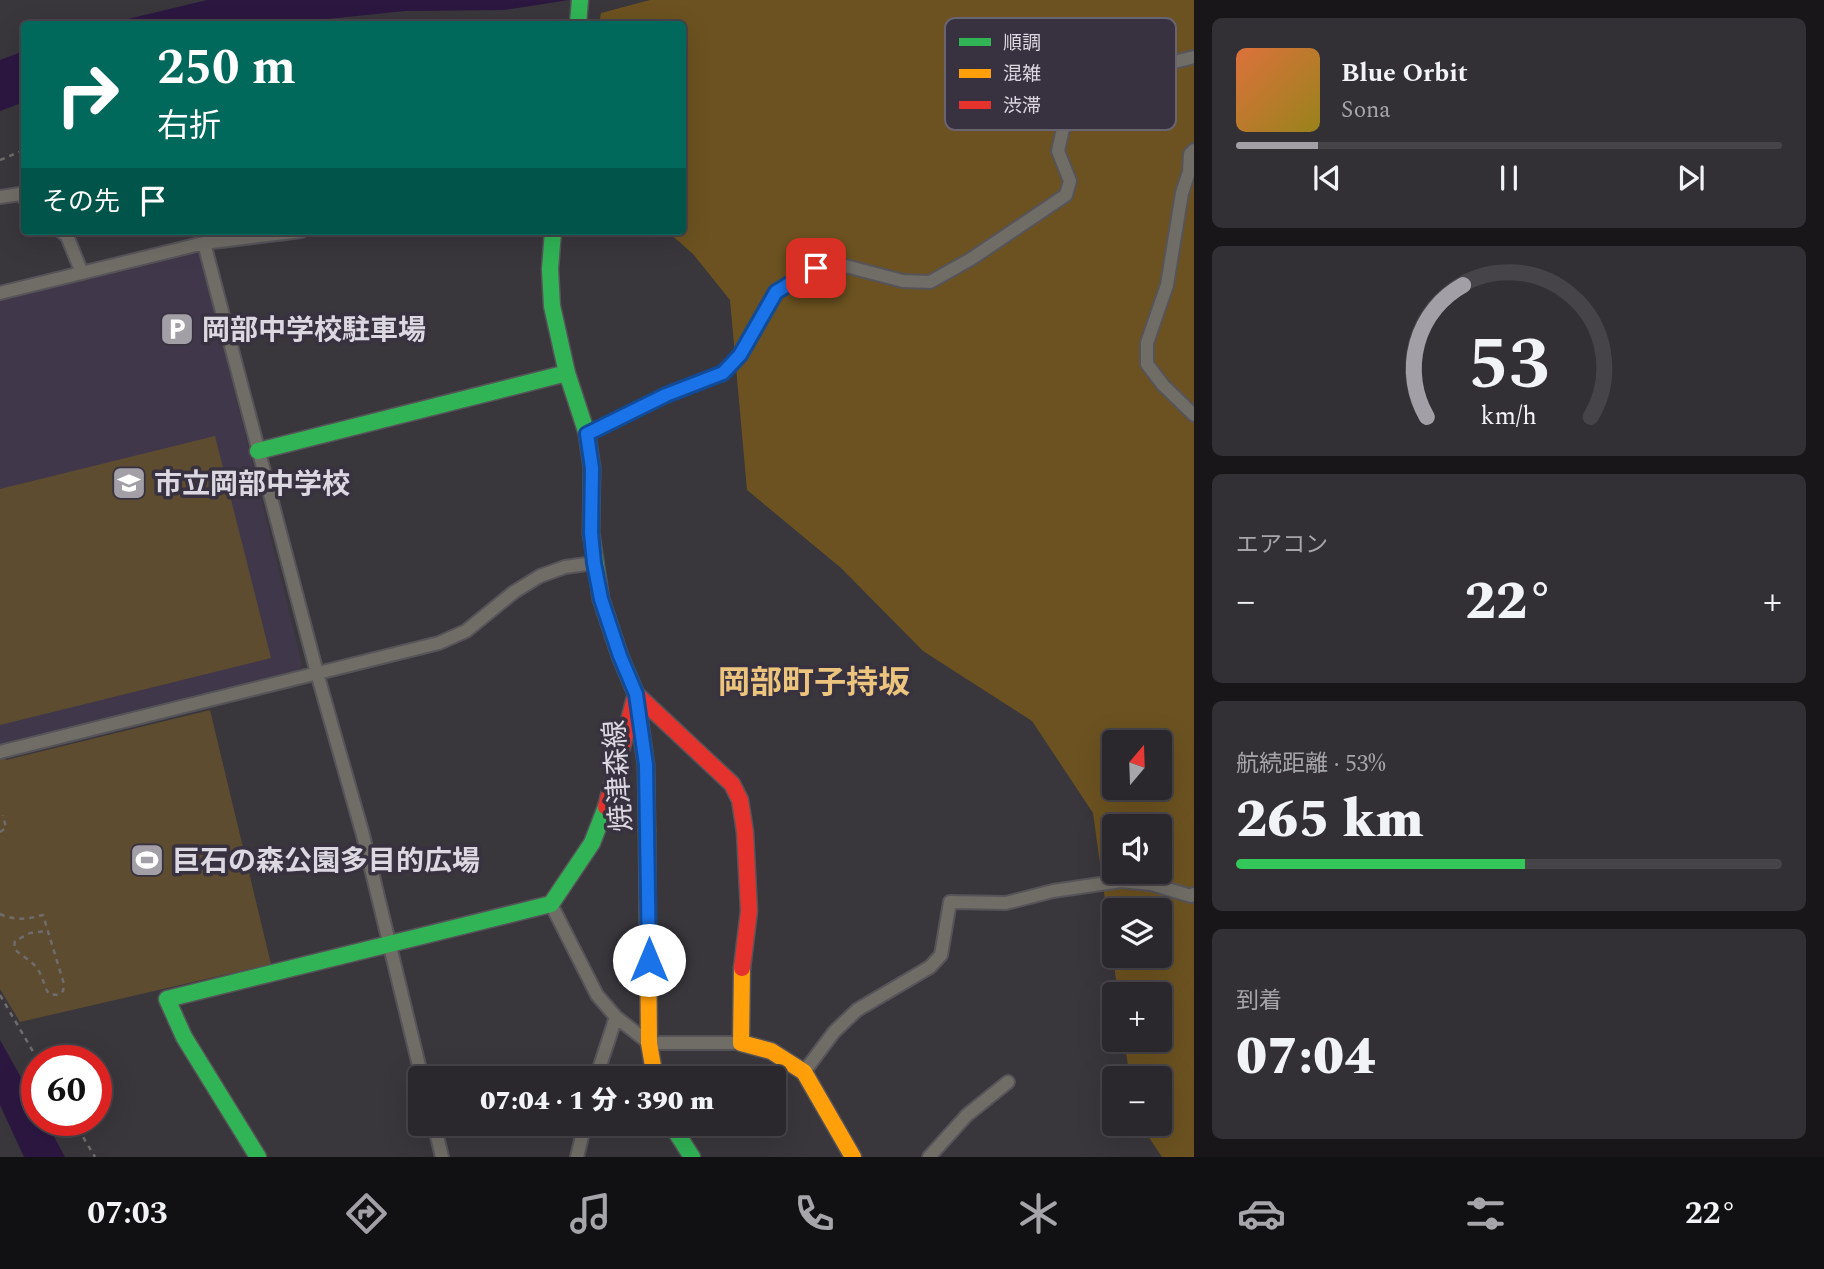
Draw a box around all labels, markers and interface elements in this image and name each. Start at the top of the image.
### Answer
legend [945,18,1176,130]
text: 順調 [1003,29,1041,58]
text: 250 m [157,31,296,106]
icon: right [42,49,133,140]
text: Blue Orbit [1341,53,1468,93]
text: 混雑 [1003,60,1041,89]
text: 渋滞 [1003,92,1041,121]
text: Sona [1341,93,1391,128]
text: 右折 [157,102,221,151]
icon: previous [1308,159,1346,197]
icon: pause [1490,159,1528,197]
icon: next [1672,159,1710,197]
text: その先 [42,182,120,222]
icon: arrive [134,182,172,220]
pin [786,238,846,298]
icon: arrive [797,249,835,287]
place label: 岡部中学校駐車場 [202,309,426,352]
parking icon: 岡部中学校駐車場 [158,310,196,348]
text: 53 [1468,310,1550,421]
text: km/h [1481,397,1537,435]
place label: 市立岡部中学校 [154,463,350,506]
school or university icon: 市立岡部中学校 [110,464,148,502]
text: エアコン [1236,528,1328,563]
text: 22° [1465,563,1553,642]
text: − [1236,573,1255,631]
text: + [1763,573,1782,631]
district label: 岡部町子持坂 [718,659,910,708]
street label: 焼津森線 [593,719,644,833]
north arrow [1102,730,1172,800]
map controls [1102,730,1172,1136]
text: 航続距離 · 53% [1236,747,1386,782]
text: 265 km [1236,781,1424,860]
button: sound [1102,814,1172,884]
place label: 巨石の森公園多目的広場 [172,840,480,883]
sports icon: 巨石の森公園多目的広場 [128,841,166,879]
button: layers [1102,898,1172,968]
position arrow [612,923,686,997]
button: + [1102,982,1172,1052]
text: 到着 [1236,984,1282,1019]
text: 07:04 [1236,1018,1375,1097]
speed limit sign: 60 [21,1045,112,1136]
button: − [1102,1066,1172,1136]
text: 07:04 · 1 分 · 390 m [480,1081,714,1121]
text: 07:03 [87,1189,168,1238]
icon: directions [342,1189,391,1238]
icon: music [566,1189,615,1238]
icon: phone [790,1189,839,1238]
icon: climate [1014,1189,1063,1238]
icon: car [1237,1189,1286,1238]
icon: filters [1461,1189,1510,1238]
text: 22° [1685,1189,1737,1238]

